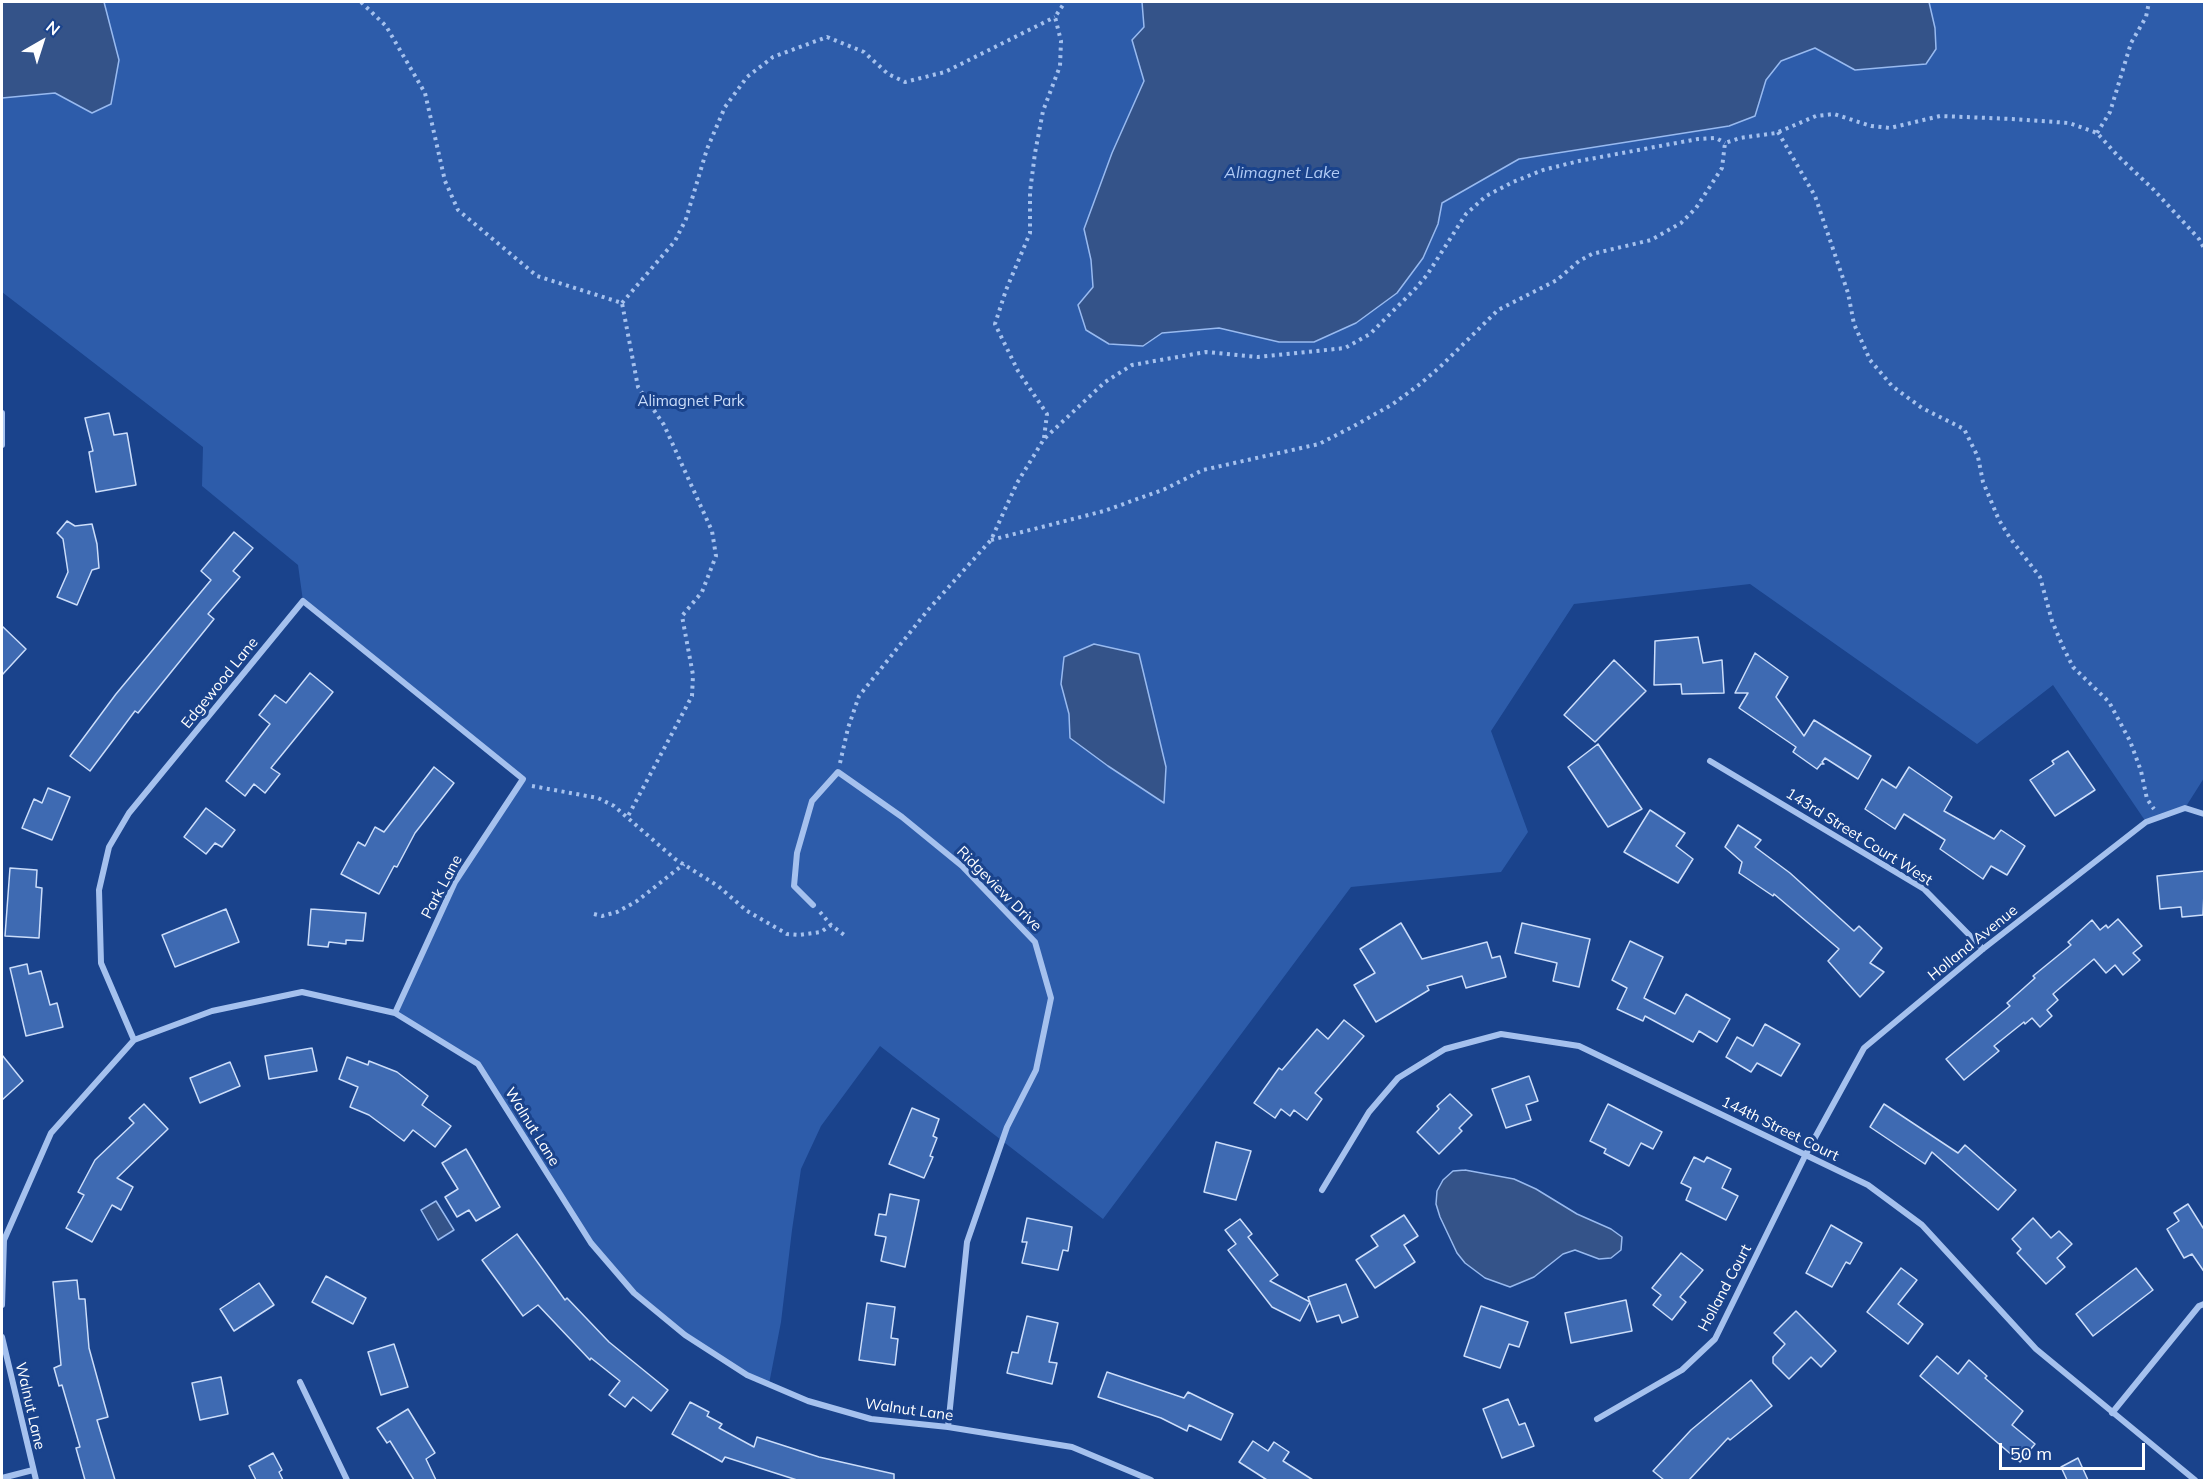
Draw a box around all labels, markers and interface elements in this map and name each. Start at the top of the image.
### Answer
north arrow [12,12,72,72]
text: N [42,16,64,40]
water label: Alimagnet Lake [1224,163,1340,183]
park label: Alimagnet Park [637,392,745,410]
street label: Edgewood Lane [178,634,262,732]
street label: 143rd Street Court West [1782,785,1936,889]
street label: Ridgeview Drive [953,843,1045,935]
street label: Park Lane [418,852,466,922]
street label: Holland Avenue [1925,901,2021,985]
street label: Walnut Lane [501,1084,563,1170]
street label: 144th Street Court [1718,1093,1842,1165]
street label: Holland Court [1695,1241,1755,1335]
street label: Walnut Lane [11,1361,49,1451]
street label: Walnut Lane [864,1395,954,1425]
scale bar [2002,1431,2148,1469]
text: 50 m [2010,1442,2052,1465]

